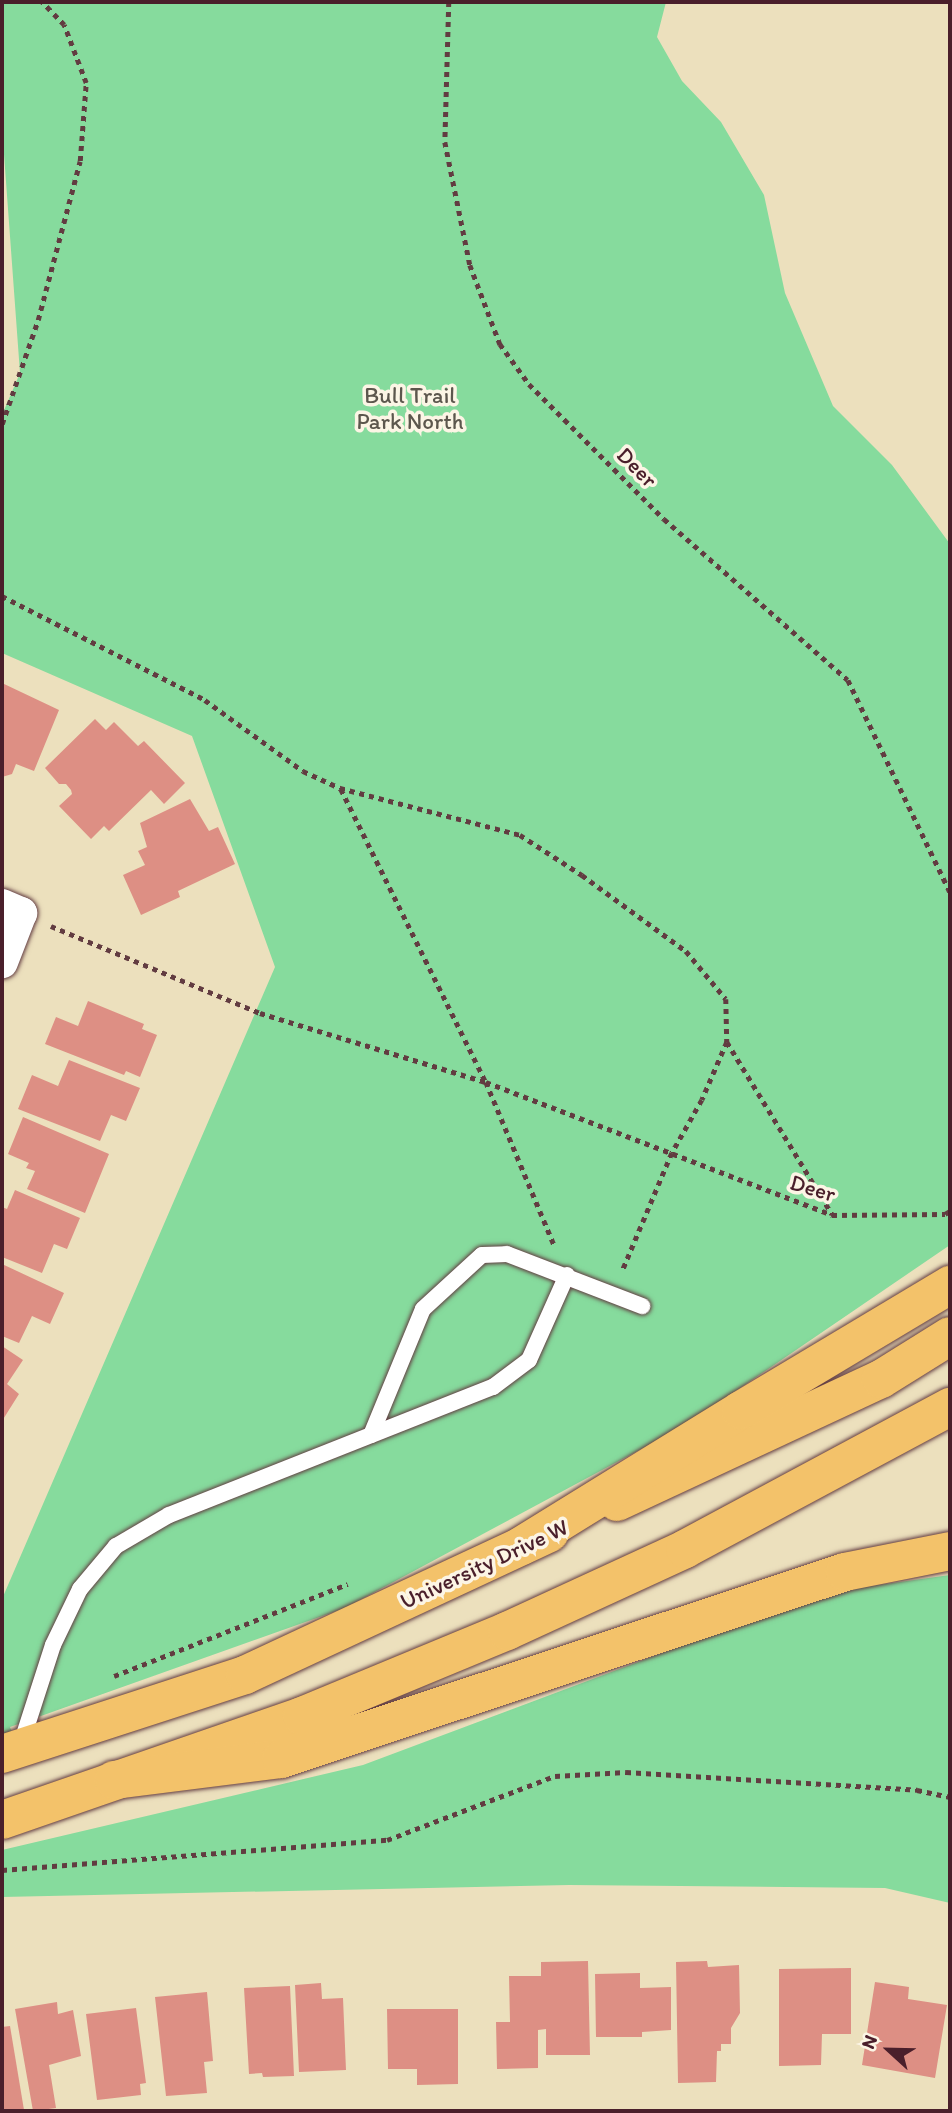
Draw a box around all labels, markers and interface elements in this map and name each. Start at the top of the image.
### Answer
park label: Bull Trail Park North [356,381,464,435]
street label: Deer [611,441,663,493]
street label: Deer [787,1168,839,1208]
street label: University Drive W [396,1513,572,1615]
north arrow [854,2015,924,2085]
text: N [856,2032,882,2052]

